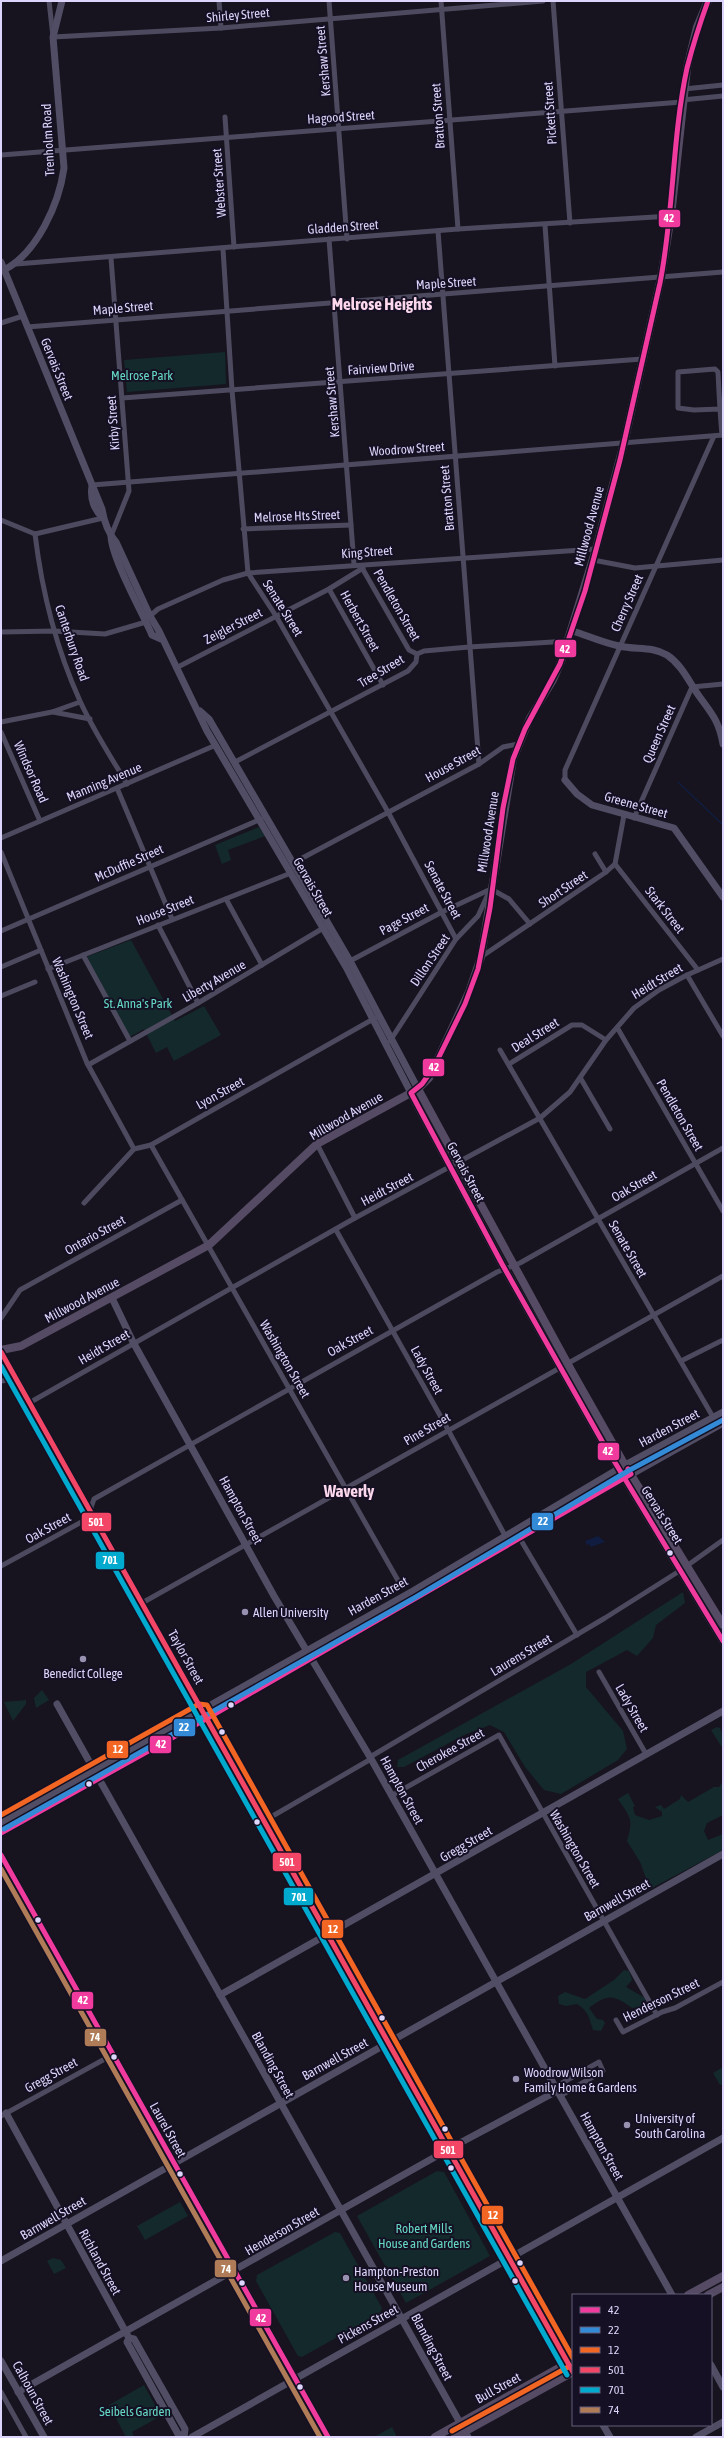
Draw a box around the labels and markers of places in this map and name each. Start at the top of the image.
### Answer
unlabelled marker [665,1548,675,1558]
place label: Allen University [253,1605,329,1620]
marker: Allen University [240,1607,250,1617]
marker: Benedict College [78,1654,88,1664]
place label: Benedict College [43,1666,123,1681]
unlabelled marker [226,1700,236,1710]
unlabelled marker [217,1727,227,1737]
unlabelled marker [84,1779,94,1789]
unlabelled marker [252,1817,262,1827]
unlabelled marker [33,1915,43,1925]
unlabelled marker [377,2013,387,2023]
unlabelled marker [109,2052,119,2062]
place label: Woodrow Wilson Family Home & Gardens [524,2065,637,2095]
marker: Woodrow Wilson Family Home & Gardens [511,2074,521,2084]
place label: University of South Carolina [635,2111,705,2141]
marker: University of South Carolina [622,2120,632,2130]
unlabelled marker [440,2124,450,2134]
unlabelled marker [446,2163,456,2173]
unlabelled marker [175,2169,185,2179]
unlabelled marker [515,2258,525,2268]
place label: Hampton-Preston House Museum [354,2264,439,2294]
marker: Hampton-Preston House Museum [341,2273,351,2283]
unlabelled marker [510,2276,520,2286]
unlabelled marker [237,2278,247,2288]
unlabelled marker [295,2382,305,2392]

